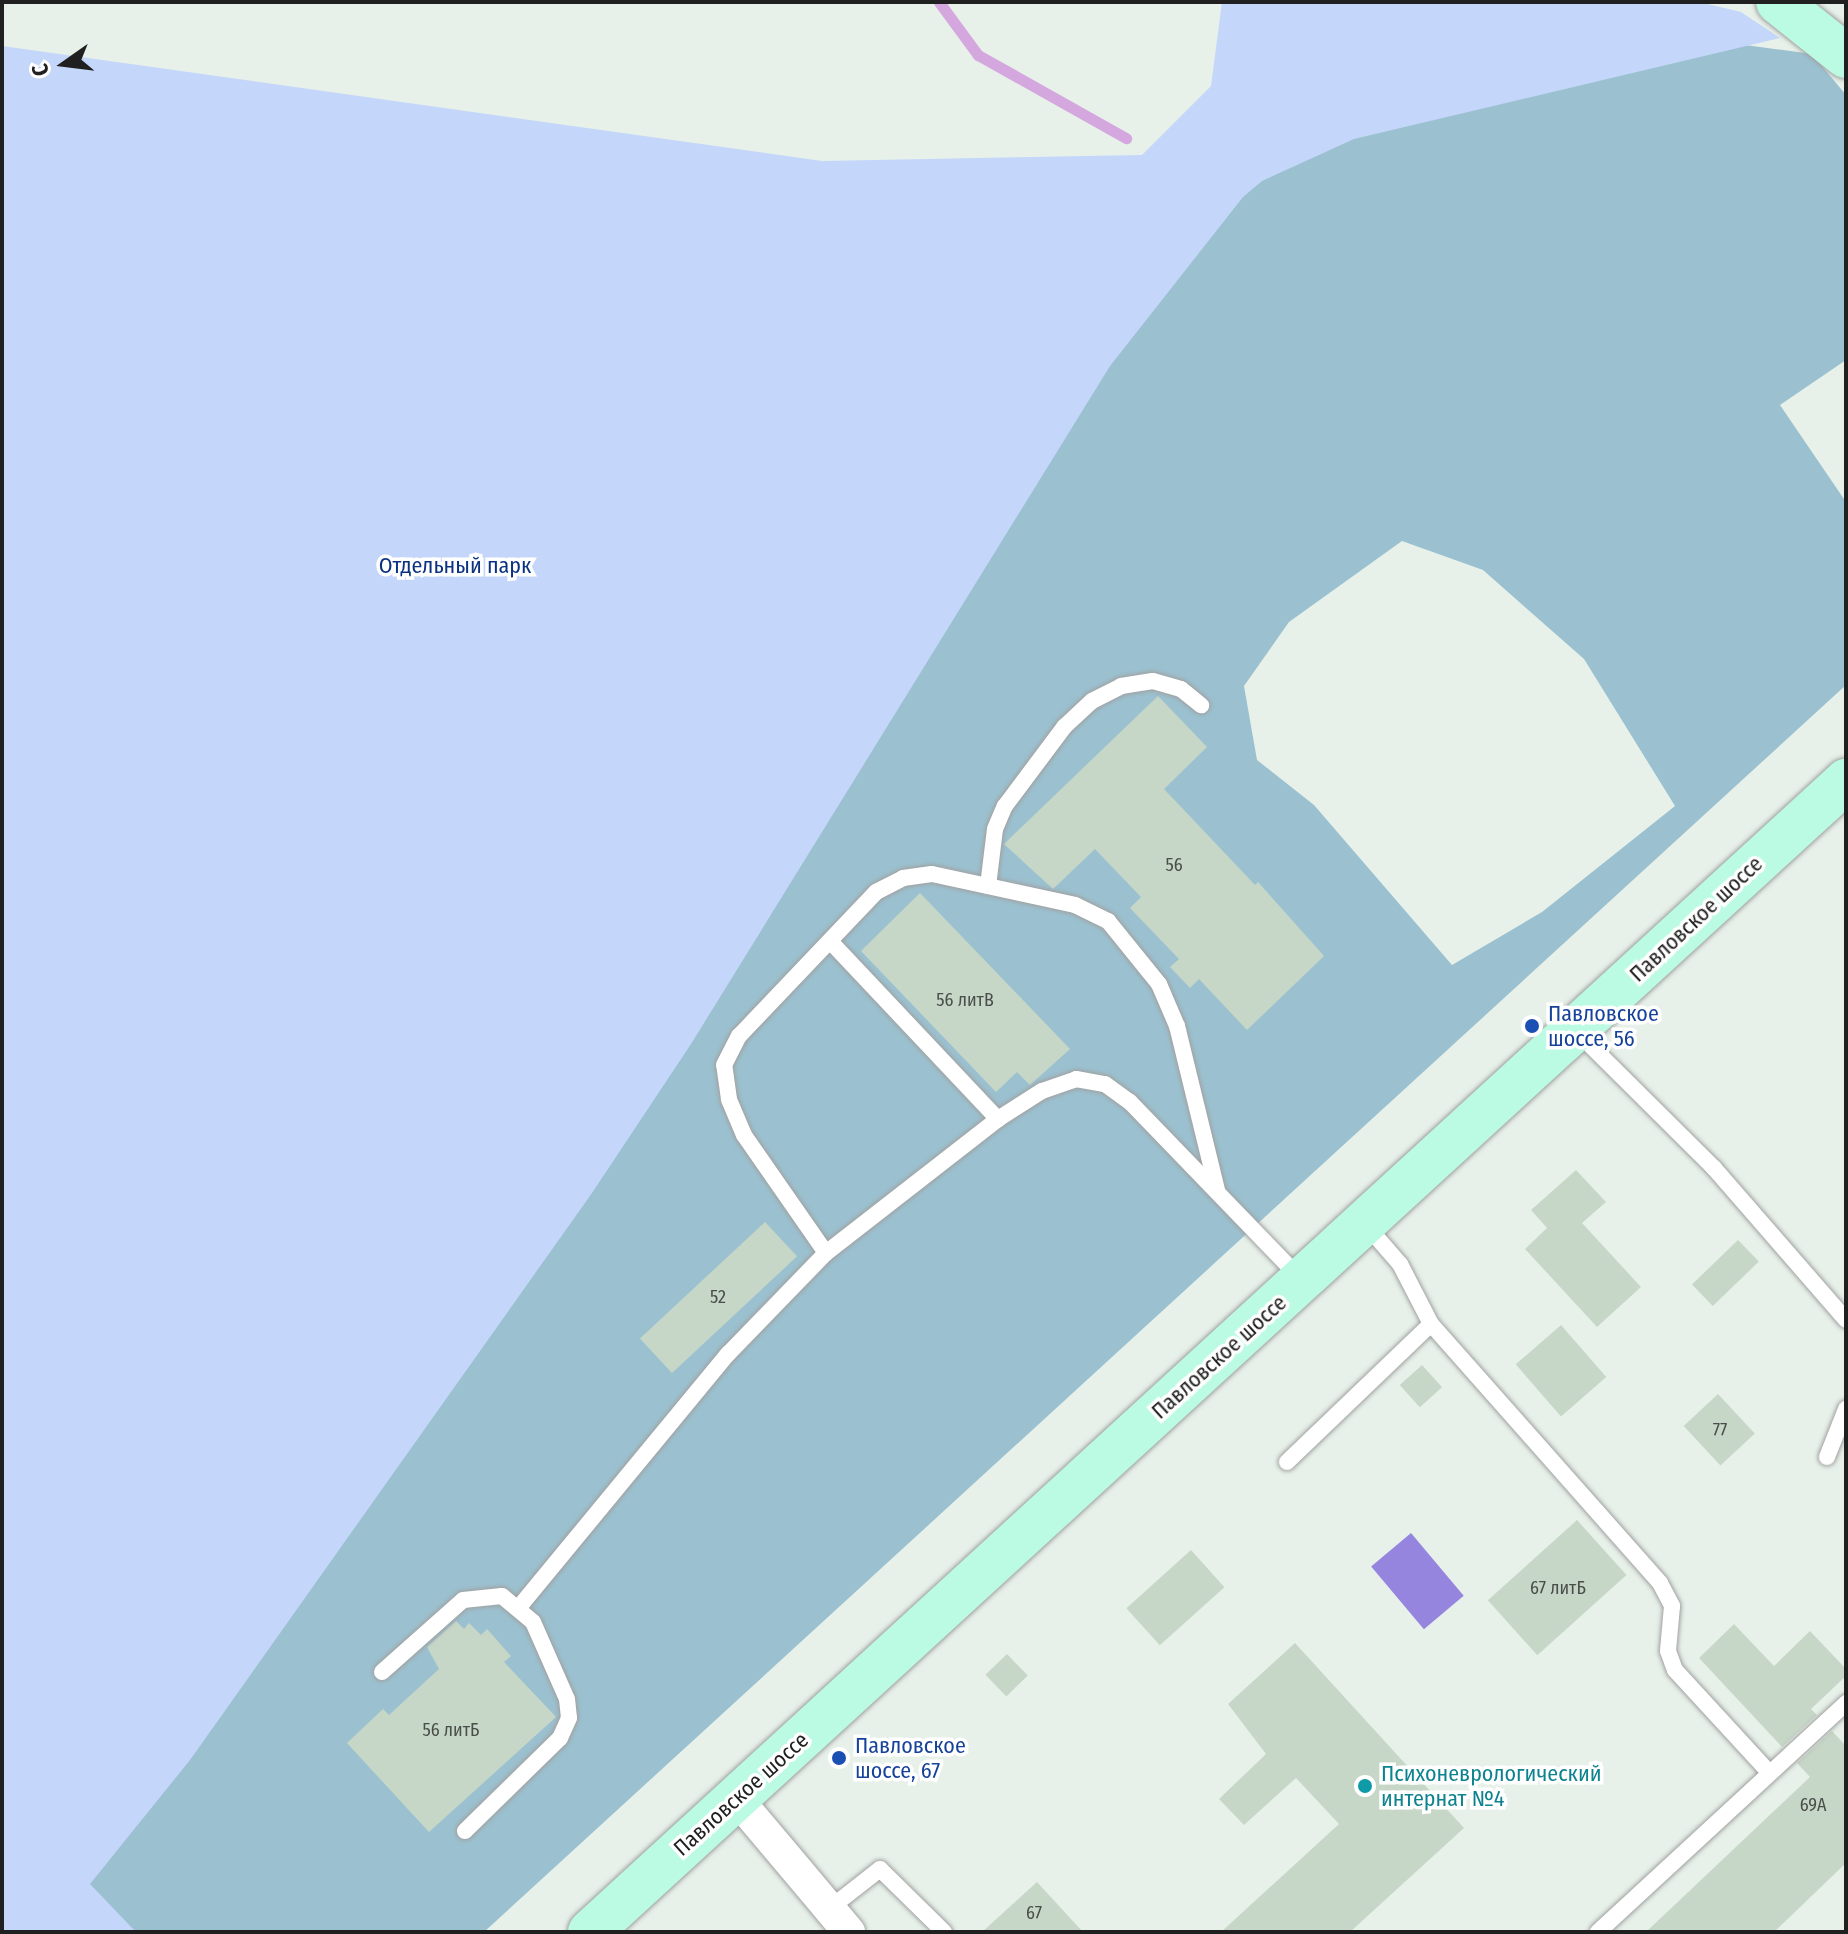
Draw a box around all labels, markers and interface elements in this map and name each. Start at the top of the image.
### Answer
north arrow [24,24,104,104]
text: С [26,61,55,79]
park label: Отдельный парк [379,553,531,579]
street label: Павловское шоссе [1624,851,1768,987]
house number: 56 [1165,854,1183,876]
house number: 56 литВ [936,989,994,1011]
place label: Павловское шоссе, 56 [1548,1000,1659,1052]
marker: Павловское шоссе, 56 [1523,1017,1541,1035]
house number: 52 [710,1286,726,1308]
street label: Павловское шоссе [1146,1290,1292,1424]
house number: 77 [1713,1419,1727,1441]
house number: 67 литБ [1530,1577,1586,1599]
house number: 56 литБ [422,1719,480,1741]
street label: Павловское шоссе [668,1727,814,1861]
place label: Павловское шоссе, 67 [855,1732,966,1784]
marker: Павловское шоссе, 67 [830,1749,848,1767]
place label: Психоневрологический интернат №4 [1381,1760,1602,1812]
marker: Психоневрологический интернат №4 [1356,1777,1374,1795]
house number: 69А [1800,1794,1826,1816]
house number: 67 [1026,1902,1042,1924]

